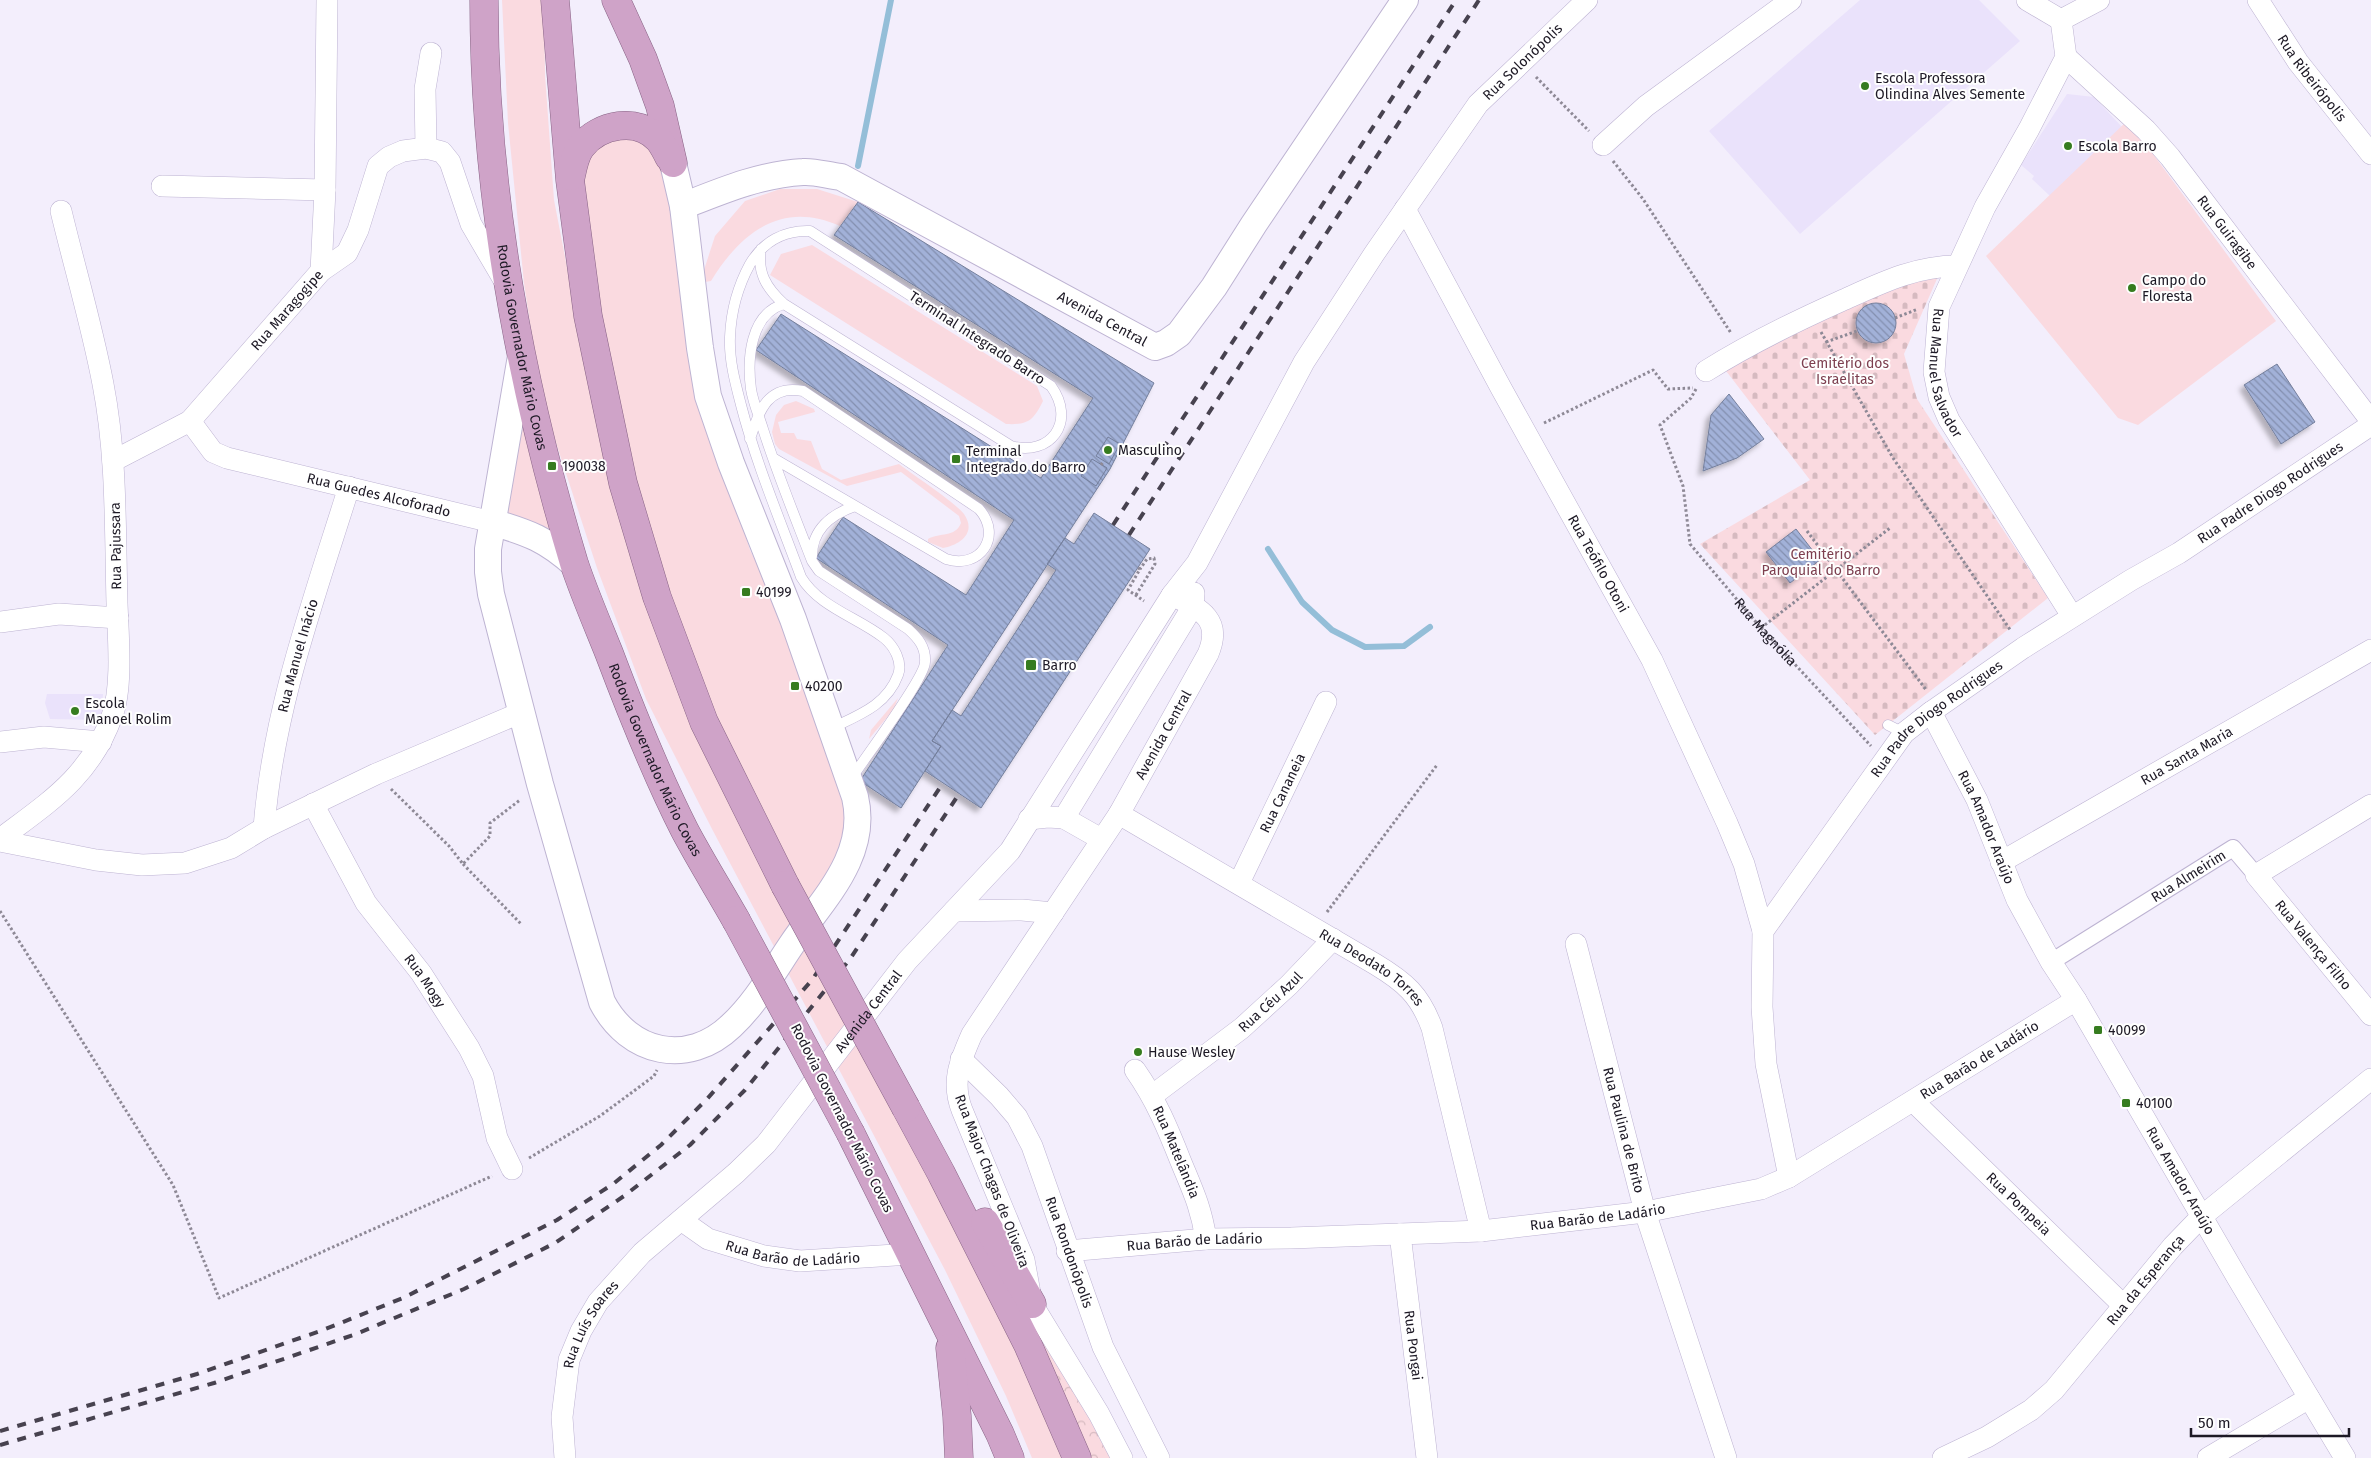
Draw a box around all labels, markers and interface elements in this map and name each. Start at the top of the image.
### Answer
street label: Rua Solonópolis [1479,20,1566,104]
street label: Rua Ribeirópolis [2274,31,2351,125]
place label: Escola Professora Olindina Alves Semente [1875,70,2025,103]
marker: Escola Professora Olindina Alves Semente [1859,80,1871,92]
place label: Escola Barro [2078,138,2157,155]
marker: Escola Barro [2062,140,2074,152]
street label: Rua Guiragibe [2194,192,2261,273]
street label: Rodovia Governador Mário Covas [494,243,551,452]
street label: Rua Maragogipe [247,266,327,354]
place label: Campo do Floresta [2142,272,2206,305]
marker: Campo do Floresta [2126,282,2138,294]
street label: Avenida Central [1055,287,1150,350]
street label: Terminal Integrado Barro [906,288,1048,388]
street label: Rua Manuel Salvador [1925,308,1967,441]
park label: Cemitério dos Israelitas [1801,355,1889,388]
street label: Rua Padre Diogo Rodrigues [2194,437,2347,547]
place label: Masculino [1118,442,1182,459]
place label: Terminal Integrado do Barro [966,443,1086,476]
marker: Masculino [1102,444,1114,456]
marker: Terminal Integrado do Barro [950,453,962,465]
place label: 190038 [562,458,606,475]
marker: 190038 [546,460,558,472]
street label: Rua Guedes Alcoforado [305,469,452,520]
street label: Rua Pajussara [107,502,125,590]
street label: Rua Teófilo Otoni [1565,512,1632,616]
park label: Cemitério Paroquial do Barro [1762,546,1880,579]
place label: 40199 [756,584,792,601]
marker: 40199 [740,586,752,598]
street label: Rua Magnólia [1731,594,1801,670]
street label: Rua Manuel Inácio [274,597,321,714]
street label: Rua Padre Diogo Rodrigues [1867,656,2006,781]
place label: Barro [1042,657,1077,674]
marker: Barro [1024,658,1038,672]
street label: Rodovia Governador Mário Covas [605,661,706,860]
place label: 40200 [805,678,843,695]
marker: 40200 [789,680,801,692]
street label: Avenida Central [1132,687,1195,782]
place label: Escola Manoel Rolim [85,695,172,728]
marker: Escola Manoel Rolim [69,705,81,717]
street label: Rua Santa Maria [2138,723,2236,789]
street label: Rua Cananeia [1256,750,1309,836]
street label: Rua Amador Araújo [1954,767,2018,887]
street label: Rua Almeirim [2148,846,2229,906]
street label: Rua Valença Filho [2271,896,2355,993]
street label: Rua Deodato Torres [1316,925,1428,1009]
street label: Rua Mogy [401,950,449,1011]
street label: Avenida Central [831,967,905,1056]
street label: Rua Céu Azul [1235,968,1306,1036]
street label: Rua Barão de Ladário [1917,1017,2042,1103]
street label: Rodovia Governador Mário Covas [787,1021,897,1216]
place label: 40099 [2108,1022,2146,1039]
marker: 40099 [2092,1024,2104,1036]
place label: Hause Wesley [1148,1044,1235,1061]
marker: Hause Wesley [1132,1046,1144,1058]
street label: Rua Paulina de Brito [1600,1065,1648,1195]
street label: Rua Major Chagas de Oliveira [951,1092,1033,1270]
place label: 40100 [2136,1095,2173,1112]
marker: 40100 [2120,1097,2132,1109]
street label: Rua Matelândia [1149,1103,1203,1201]
street label: Rua Amador Araújo [2143,1123,2219,1238]
street label: Rua Pompeia [1983,1169,2055,1239]
street label: Rua Rondonópolis [1042,1194,1097,1311]
street label: Rua Barão de Ladário [1529,1200,1667,1234]
street label: Rua Barão de Ladário [1126,1230,1263,1254]
street label: Rua da Esperança [2103,1231,2188,1328]
street label: Rua Barão de Ladário [724,1236,861,1270]
street label: Rua Luís Soares [560,1276,622,1369]
street label: Rua Pongai [1401,1309,1426,1381]
scale bar [2191,1406,2348,1438]
text: 50 m [2198,1414,2231,1432]

